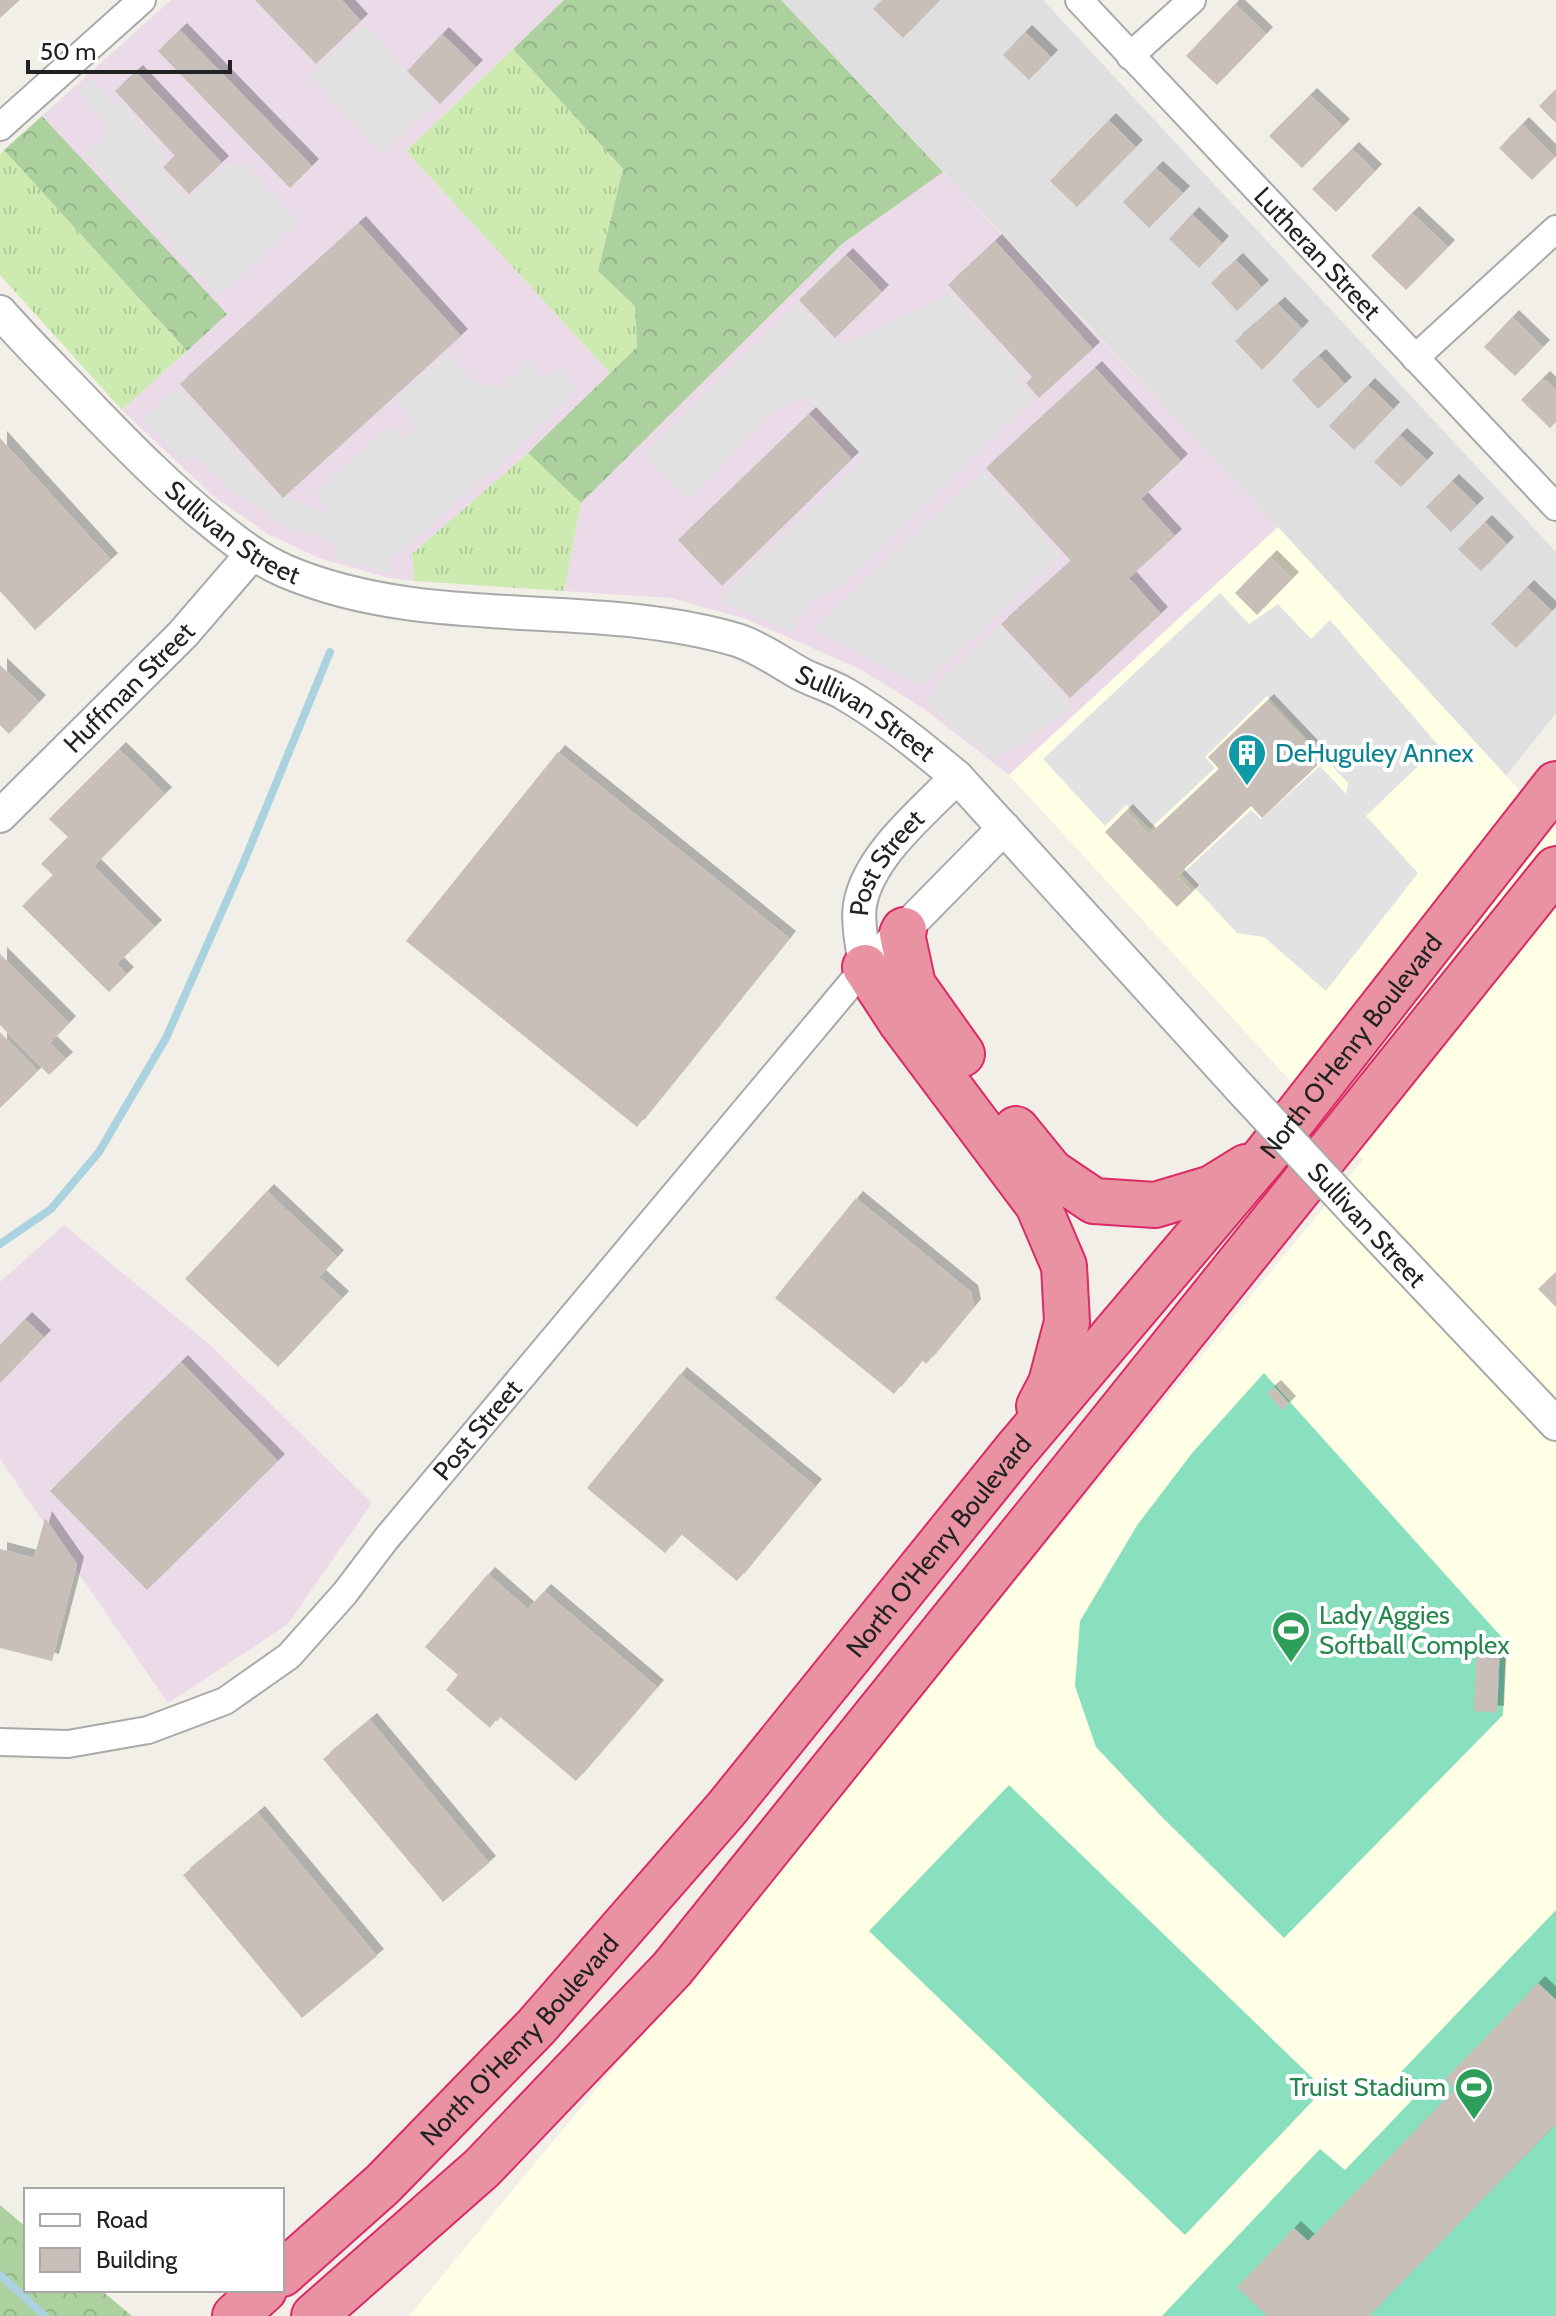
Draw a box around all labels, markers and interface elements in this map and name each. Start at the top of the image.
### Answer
scale bar [28,24,230,74]
text: 50 m [40,37,96,66]
street label: Lutheran Street [1247,180,1388,327]
street label: Sullivan Street [159,474,305,591]
street label: Huffman Street [57,616,202,759]
street label: Sullivan Street [790,658,942,768]
building icon: DeHuguley Annex [1226,732,1268,787]
place label: DeHuguley Annex [1275,737,1474,769]
street label: Post Street [843,803,931,917]
street label: North O'Henry Boulevard [1253,927,1449,1165]
street label: Sullivan Street [1301,1156,1433,1294]
street label: Post Street [426,1373,529,1487]
street label: North O'Henry Boulevard [839,1428,1038,1664]
place label: Lady Aggies Softball Complex [1319,1599,1510,1661]
sports icon: Lady Aggies Softball Complex [1270,1609,1312,1664]
street label: North O'Henry Boulevard [414,1928,626,2152]
sports icon: Truist Stadium [1453,2066,1495,2121]
place label: Truist Stadium [1289,2071,1446,2103]
legend [24,2188,284,2292]
text: Road [96,2205,148,2234]
text: Building [96,2245,178,2274]

